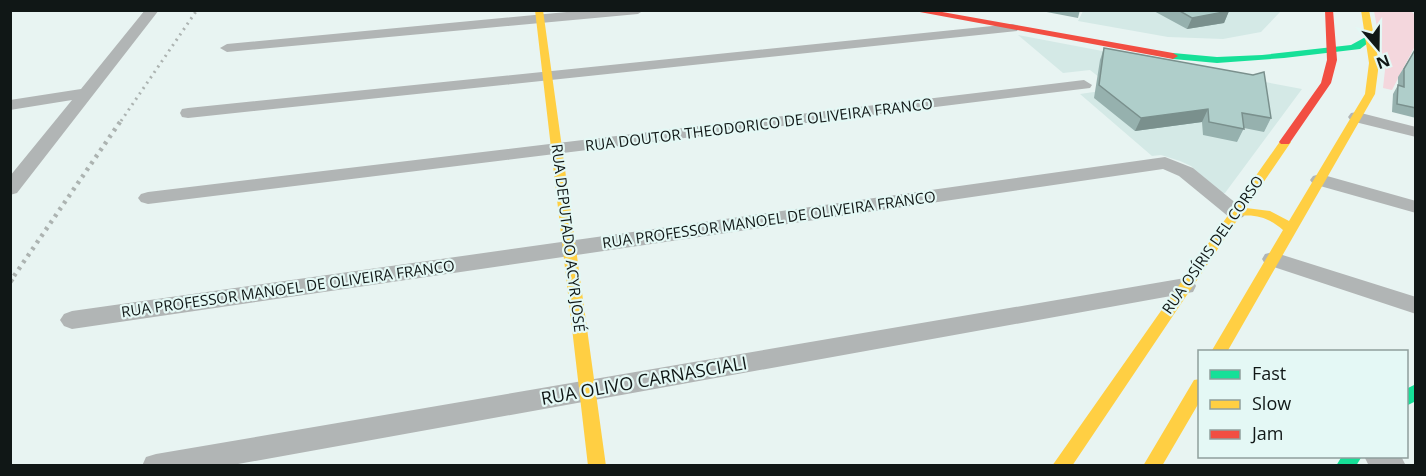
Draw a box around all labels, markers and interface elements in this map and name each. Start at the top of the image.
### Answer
north arrow [1348,18,1408,78]
text: N [1373,50,1393,75]
street label: RUA DOUTOR THEODORICO DE OLIVEIRA FRANCO [584,93,934,155]
street label: RUA DEPUTADO ACYR JOSÉ [548,143,590,333]
street label: RUA OSÍRIS DEL CORSO [1157,171,1268,318]
street label: RUA PROFESSOR MANOEL DE OLIVEIRA FRANCO [601,186,937,252]
street label: RUA PROFESSOR MANOEL DE OLIVEIRA FRANCO [120,255,456,321]
street label: RUA OLIVO CARNASCIALI [539,350,749,410]
legend [1198,350,1408,458]
text: Fast [1252,361,1286,385]
text: Slow [1252,391,1291,415]
text: Jam [1250,421,1284,445]

